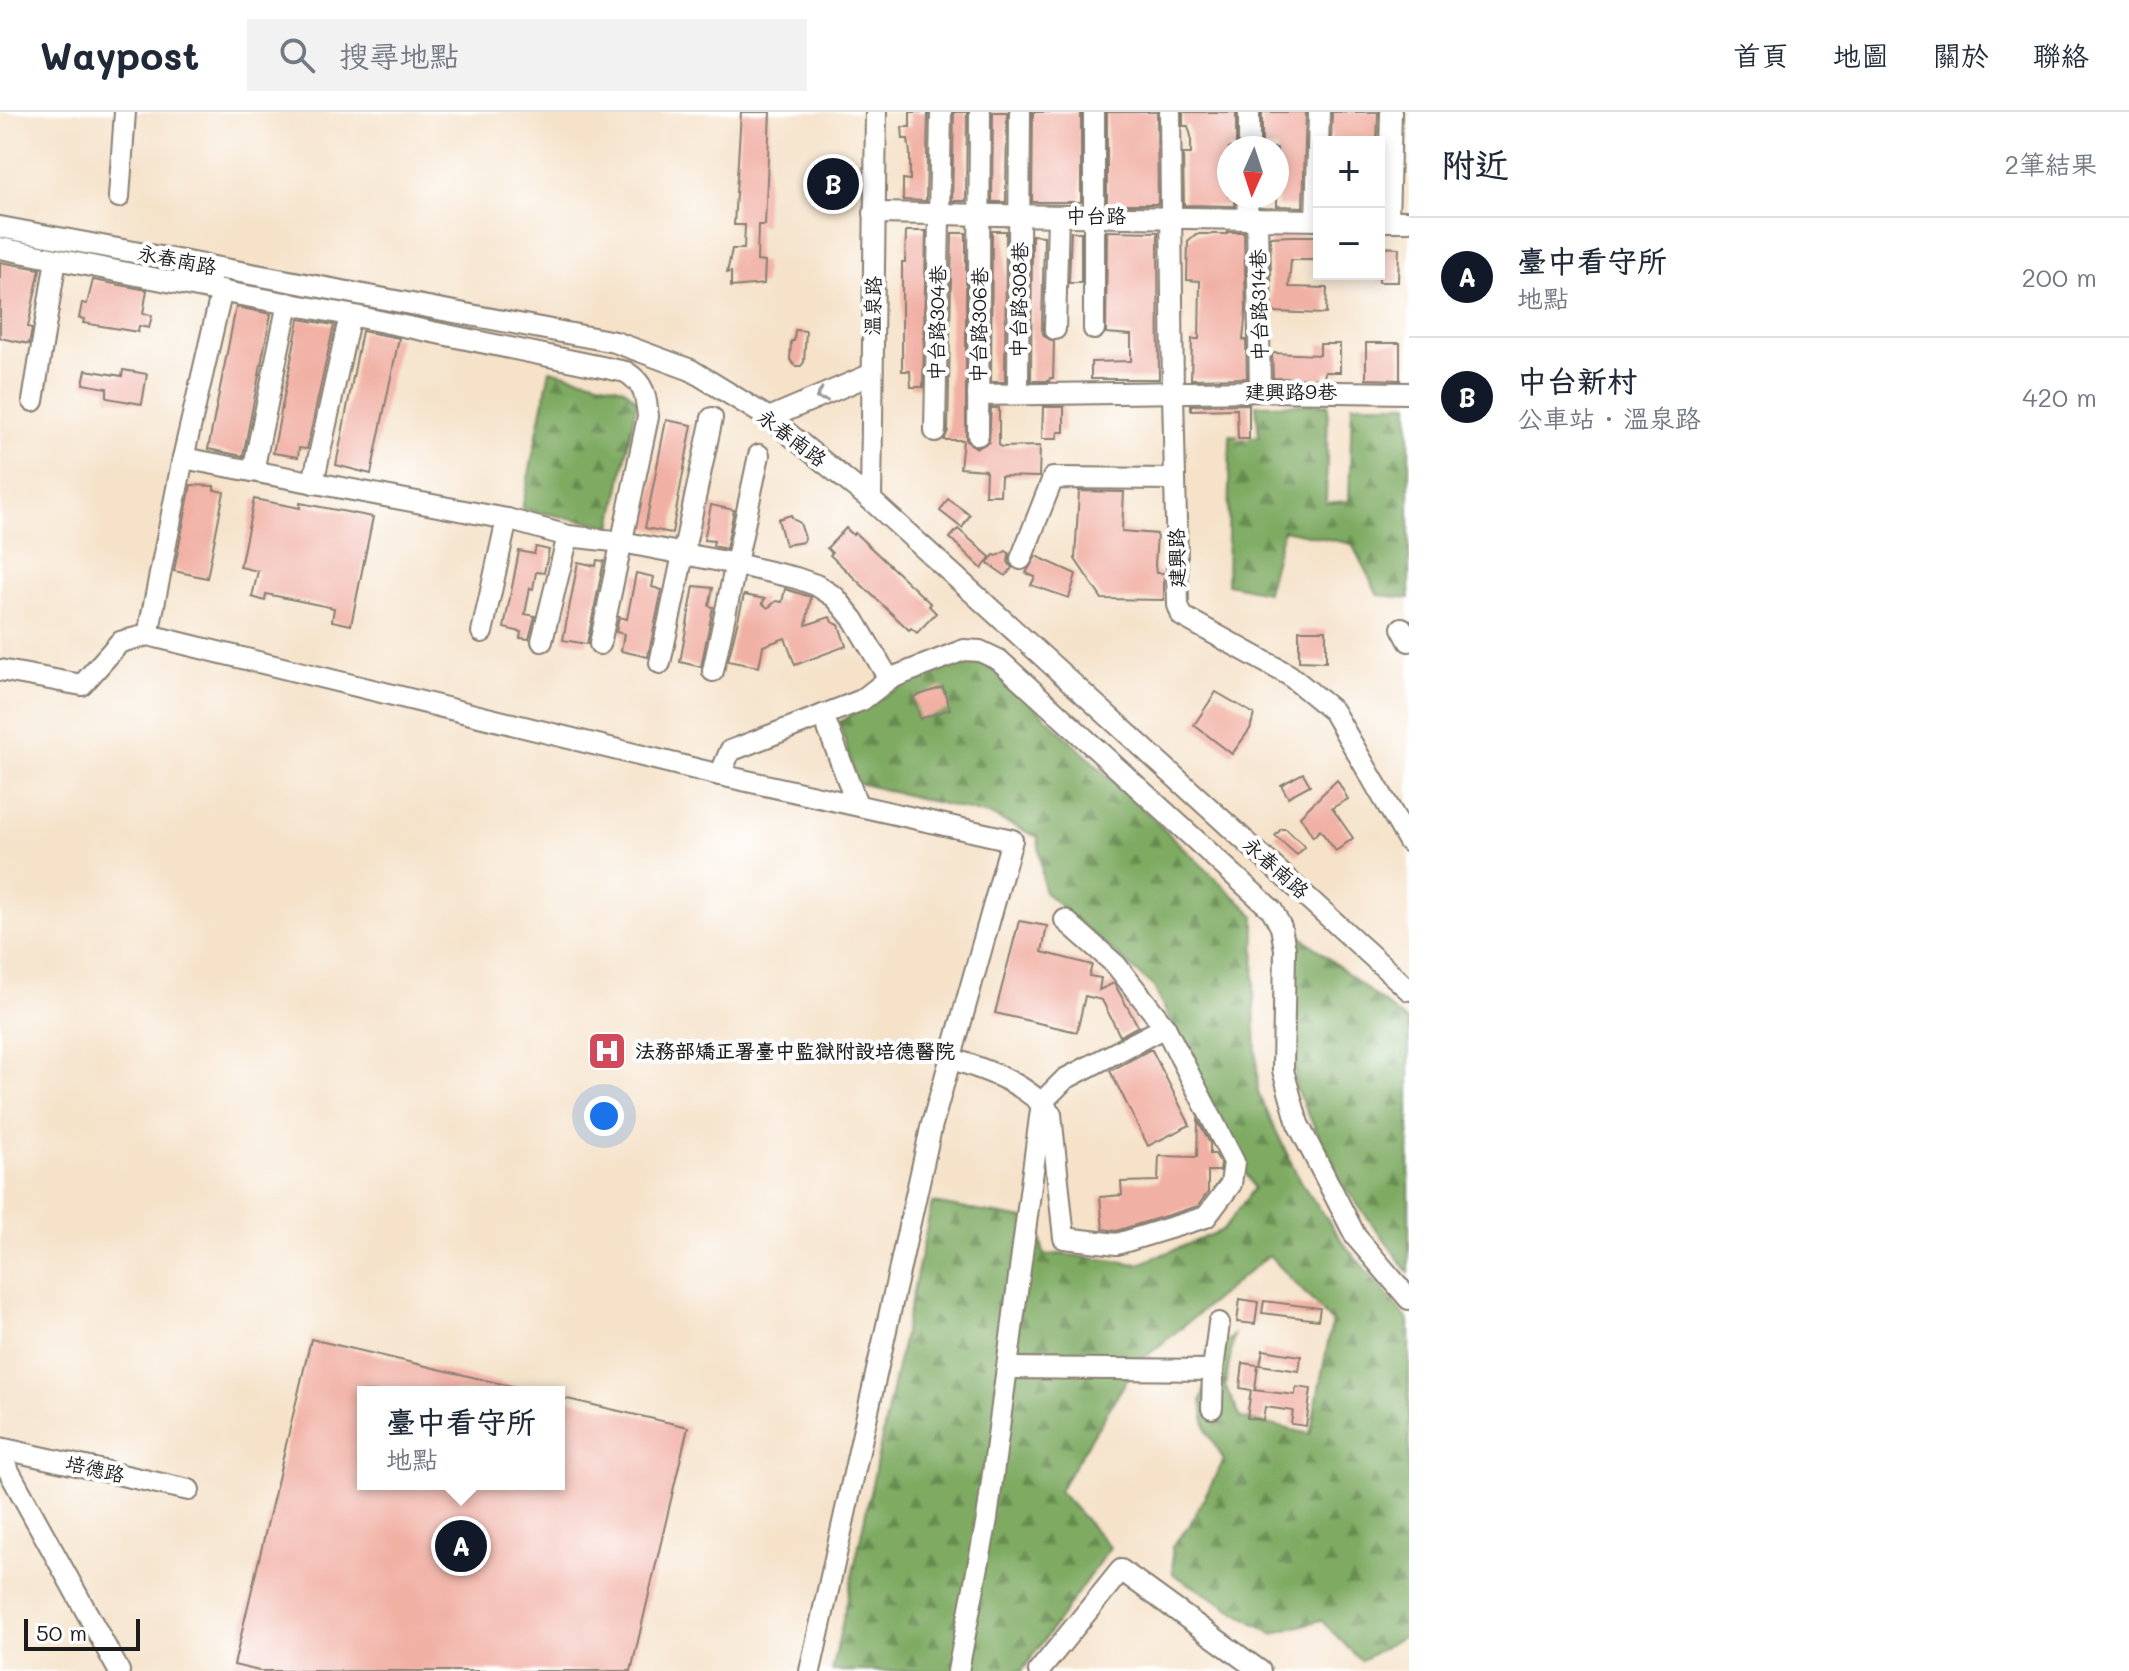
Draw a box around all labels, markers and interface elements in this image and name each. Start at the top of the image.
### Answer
search box [247,19,807,91]
text: Waypost [40,30,199,80]
icon: search [275,33,319,77]
text: 搜尋地點 [339,35,459,75]
text: 首頁 [1733,37,1789,73]
text: 地圖 [1833,37,1889,73]
text: 關於 [1933,37,1989,73]
text: 聯絡 [2033,37,2089,73]
north arrow [1217,136,1289,208]
map controls [1313,136,1385,280]
button: + [1313,136,1385,208]
text: 附近 [1441,141,1509,186]
text: 2筆結果 [2005,147,2097,181]
pin: B [807,154,859,214]
street label: 中台路 [1066,202,1127,228]
button: − [1313,208,1385,280]
street label: 永春南路 [135,239,220,280]
text: 臺中看守所 [1517,240,1667,280]
street label: 中台路308巷 [1004,241,1032,358]
street label: 中台路314巷 [1244,248,1272,361]
text: A [1458,260,1476,294]
text: 200 m [2021,260,2097,294]
street label: 中台路304巷 [922,264,950,381]
street label: 中台路306巷 [964,266,992,383]
street label: 溫泉路 [858,275,886,336]
text: 地點 [1517,281,1569,315]
text: 中台新村 [1517,360,1637,400]
street label: 建興路9巷 [1245,378,1338,404]
text: B [1458,380,1476,414]
text: 420 m [2022,380,2097,414]
one-way arrow [814,386,829,402]
text: 公車站 · 溫泉路 [1517,401,1701,435]
street label: 永春南路 [753,403,833,472]
street label: 建興路 [1162,527,1190,588]
street label: 永春南路 [1238,831,1316,904]
hospital icon: 法務部矯正署臺中監獄附設培德醫院 [586,1030,628,1072]
place label: 法務部矯正署臺中監獄附設培德醫院 [635,1037,955,1063]
your location [584,1096,624,1136]
popup [357,1386,565,1490]
text: 臺中看守所 [386,1401,536,1441]
text: 地點 [386,1442,438,1476]
street label: 培德路 [63,1449,128,1488]
pin: A [435,1516,487,1576]
scale bar [24,1615,140,1651]
text: 50 m [36,1618,87,1647]

